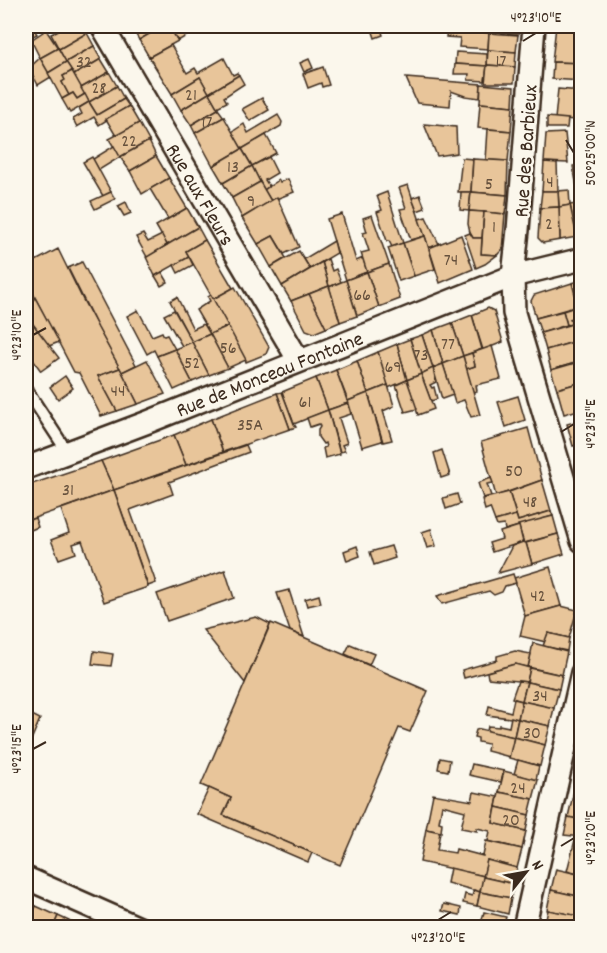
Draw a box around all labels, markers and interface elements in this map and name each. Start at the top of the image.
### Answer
text: 4°23'10"E [511,8,562,30]
house number: 17 [496,50,507,75]
house number: 32 [76,51,92,76]
house number: 28 [91,77,107,102]
house number: 21 [185,84,197,109]
street label: Rue des Barbieux [508,84,548,218]
house number: 17 [202,111,213,136]
text: 50°25'00"N [581,120,603,186]
house number: 22 [121,130,137,155]
street label: Rue aux Fleurs [156,139,240,252]
house number: 13 [227,156,239,181]
house number: 4 [546,171,554,196]
house number: 5 [485,173,493,198]
house number: 9 [247,190,255,215]
house number: 2 [545,213,553,238]
house number: 1 [492,216,496,241]
house number: 74 [444,249,458,274]
house number: 66 [353,284,371,309]
text: 4°23'10"E [7,309,29,360]
street label: Rue de Monceau Fontaine [172,325,368,427]
house number: 77 [441,333,455,358]
house number: 56 [219,337,237,362]
house number: 73 [414,344,428,369]
house number: 52 [184,352,200,377]
house number: 69 [384,356,402,381]
house number: 44 [111,380,125,405]
house number: 61 [299,391,311,416]
text: 4°23'15"E [581,399,603,449]
house number: 35A [237,414,263,439]
house number: 50 [505,460,523,485]
house number: 31 [62,479,74,504]
house number: 48 [523,491,537,516]
house number: 42 [530,585,546,610]
house number: 34 [532,685,548,710]
house number: 30 [523,722,541,747]
text: 4°23'15"E [7,724,29,774]
house number: 24 [510,777,526,802]
house number: 20 [502,809,520,834]
text: 4°23'20"E [581,811,603,865]
north arrow [496,842,556,902]
text: N [525,856,549,875]
text: 4°23'20"E [411,928,465,950]

